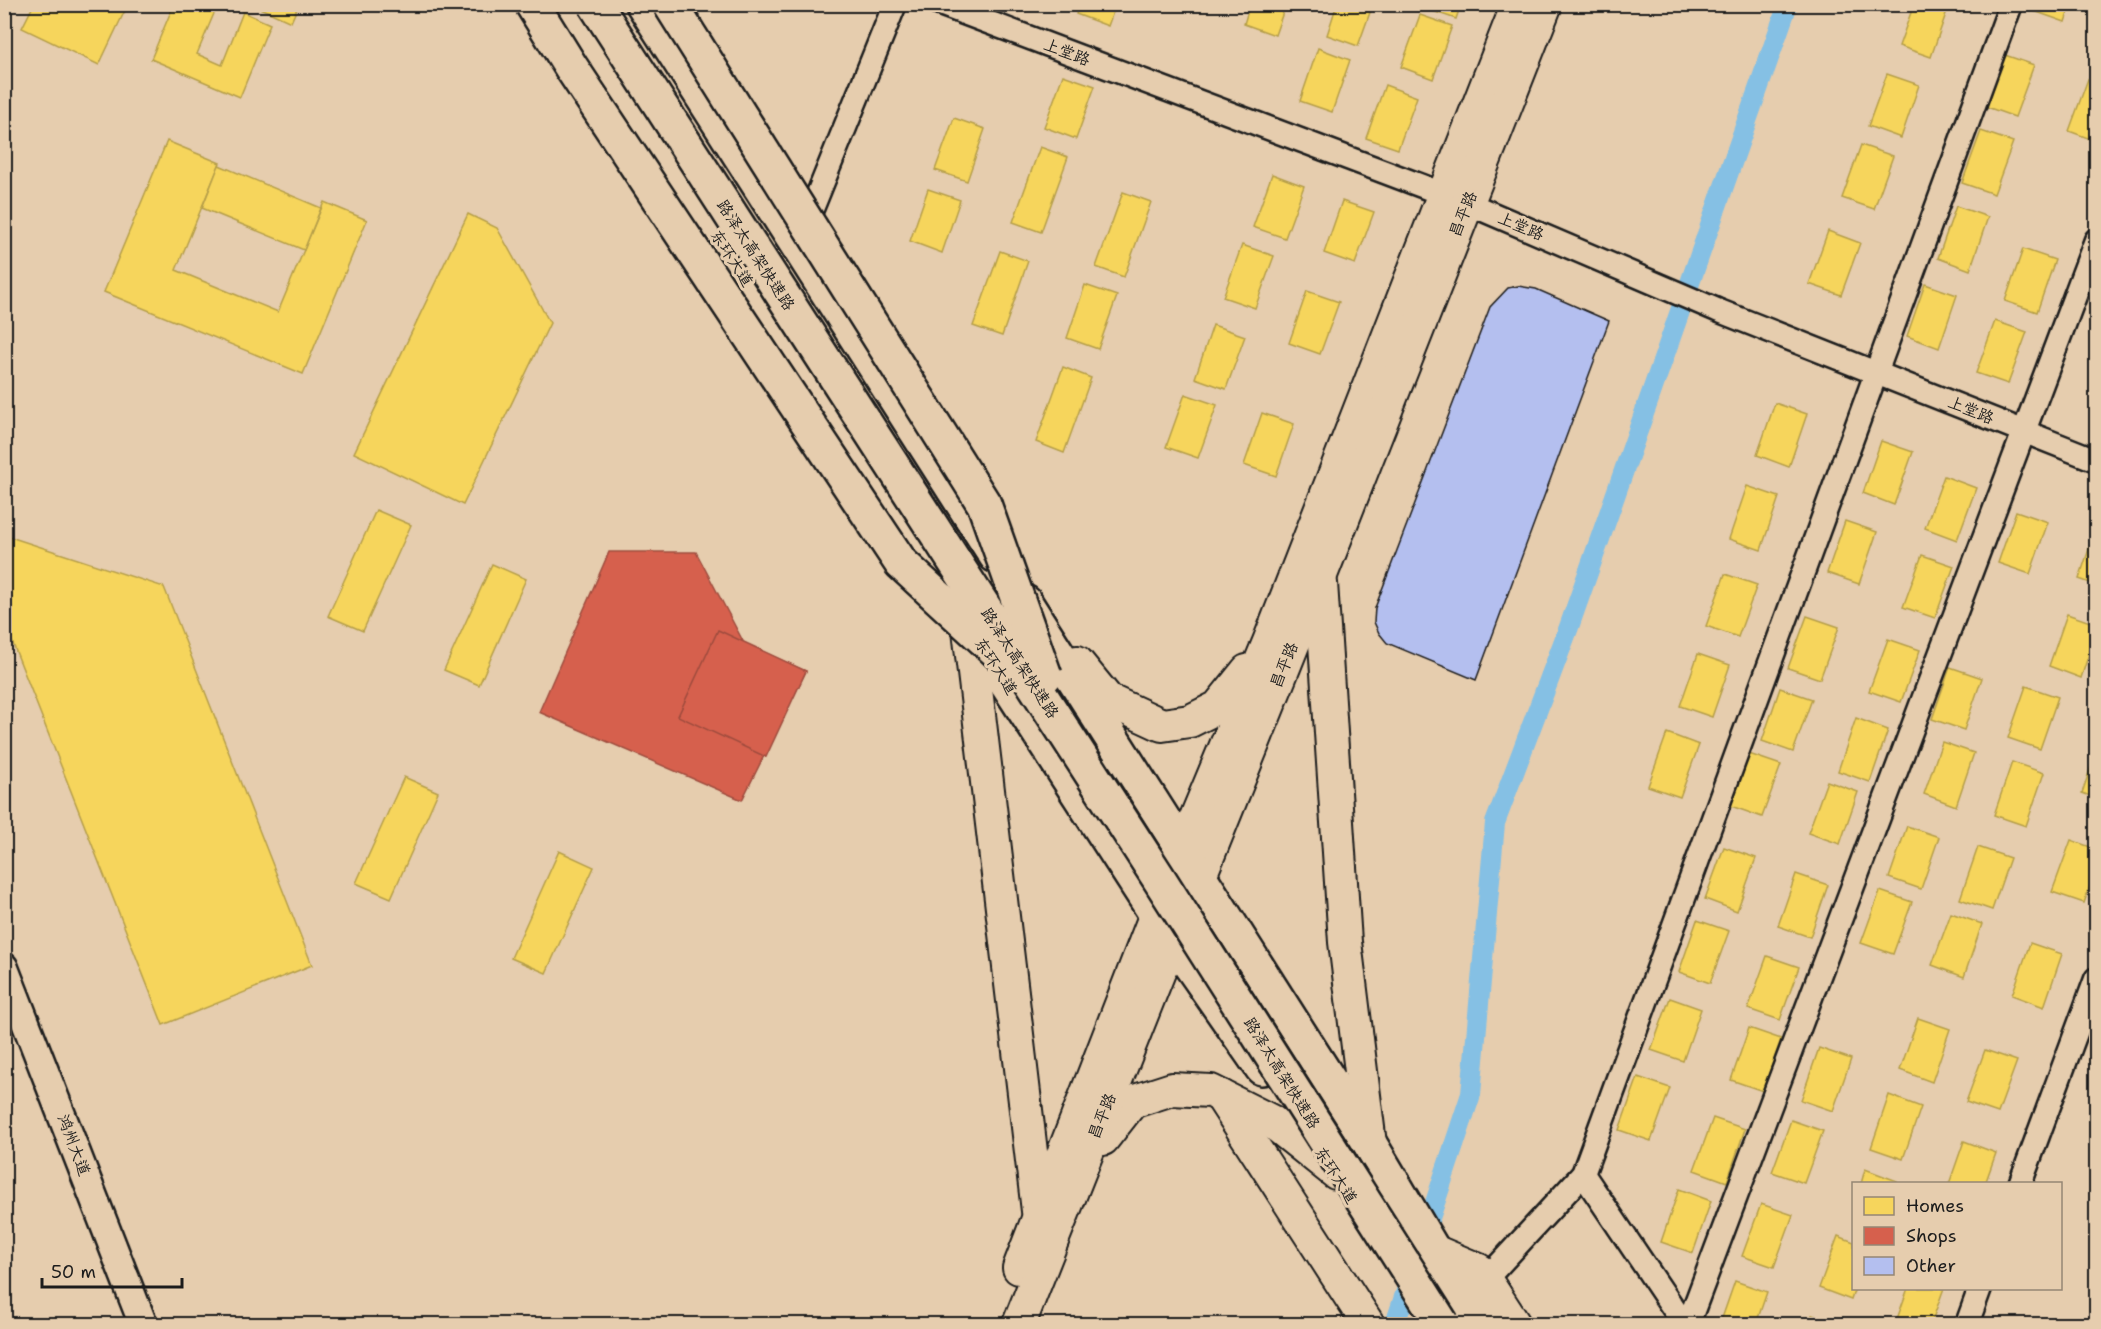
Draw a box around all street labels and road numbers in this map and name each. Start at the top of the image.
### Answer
street label: 上堂路 [1041,34,1093,70]
street label: 昌平路 [1444,188,1482,240]
street label: 路泽太高架快速路 [712,196,800,314]
street label: 上堂路 [1495,207,1547,245]
street label: 东环大道 [706,225,758,291]
street label: 上堂路 [1945,391,1997,429]
street label: 路泽太高架快速路 [976,604,1064,722]
street label: 东环大道 [970,633,1022,699]
street label: 昌平路 [1265,639,1303,691]
street label: 路泽太高架快速路 [1239,1013,1325,1133]
street label: 昌平路 [1083,1090,1121,1142]
street label: 鸿州大道 [53,1111,95,1179]
street label: 东环大道 [1310,1142,1362,1208]

